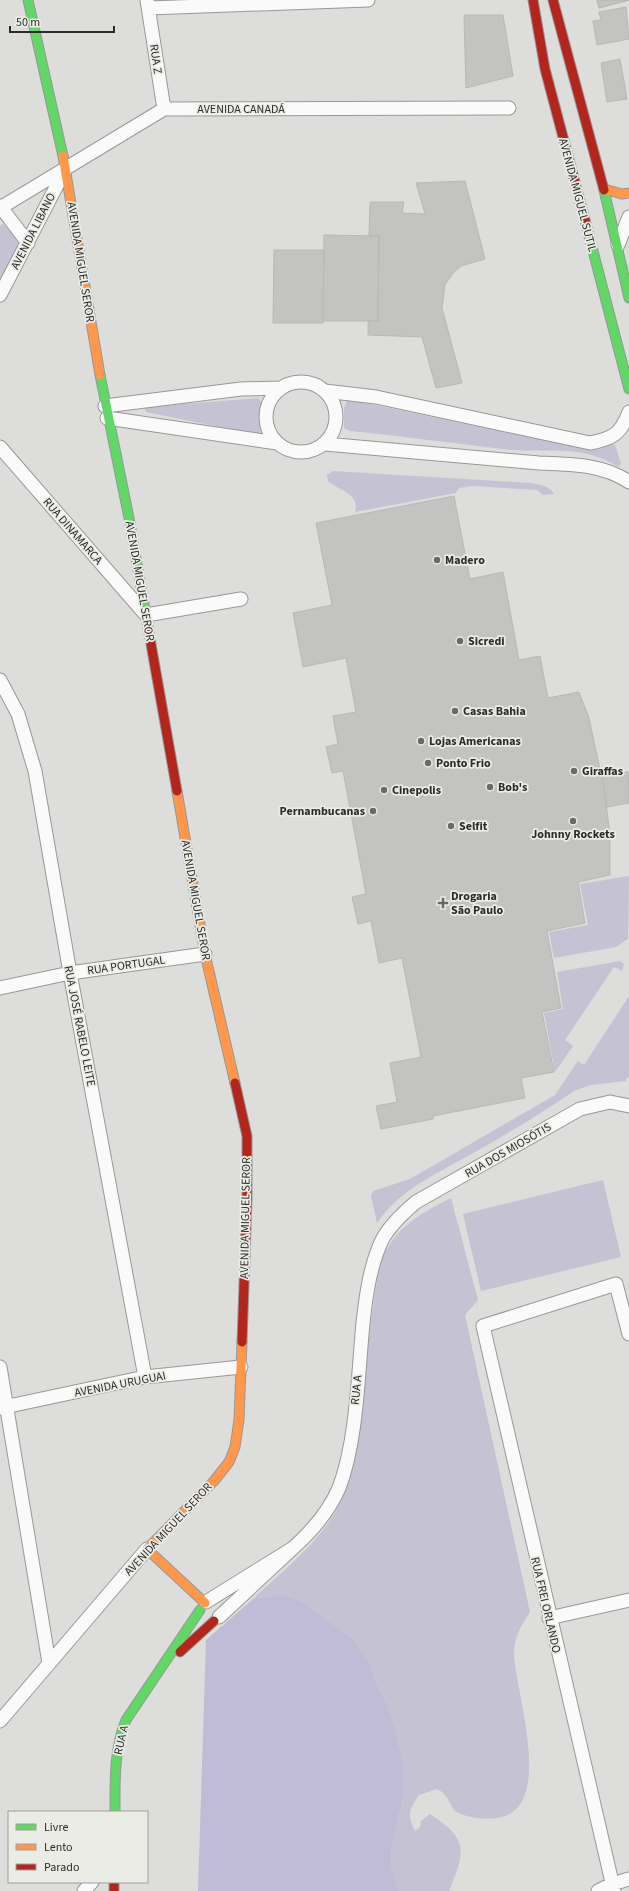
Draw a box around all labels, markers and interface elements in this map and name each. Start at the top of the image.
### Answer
scale bar [10,8,114,34]
text: 50 m [16,14,40,31]
street label: RUA Z [145,43,166,75]
street label: AVENIDA CANADÁ [197,101,285,118]
street label: AVENIDA MIGUEL SUTIL [554,136,601,254]
street label: AVENIDA LIBANO [7,190,60,273]
street label: AVENIDA MIGUEL SEROR [63,201,98,324]
street label: RUA DINAMARCA [39,494,107,569]
street label: AVENIDA MIGUEL SEROR [121,520,158,643]
place label: Madero [445,552,485,569]
marker: Madero [432,555,442,565]
place label: Sicredi [468,633,505,650]
marker: Sicredi [455,636,465,646]
place label: Casas Bahia [463,703,526,720]
marker: Casas Bahia [450,706,460,716]
place label: Lojas Americanas [429,733,521,750]
marker: Lojas Americanas [416,736,426,746]
place label: Ponto Frio [436,755,491,772]
marker: Ponto Frio [423,758,433,768]
place label: Giraffas [582,763,623,780]
marker: Giraffas [569,766,579,776]
place label: Bob's [498,779,527,796]
place label: Cinepolis [392,782,441,799]
marker: Bob's [485,782,495,792]
marker: Cinepolis [379,785,389,795]
place label: Pernambucanas [280,803,365,820]
marker: Pernambucanas [368,806,378,816]
marker: Johnny Rockets [568,816,578,826]
place label: Selfit [459,818,488,835]
marker: Selfit [446,821,456,831]
place label: Johnny Rockets [531,826,615,843]
street label: AVENIDA MIGUEL SEROR [177,839,214,962]
place label: Drogaria São Paulo [451,888,503,919]
marker: Drogaria São Paulo [438,898,448,908]
street label: RUA PORTUGAL [86,952,166,979]
street label: RUA JOSÉ RABELO LEITE [59,964,100,1088]
street label: RUA DOS MIOSÓTIS [462,1119,555,1182]
street label: AVENIDA MIGUEL SEROR [236,1157,255,1279]
street label: AVENIDA URUGUAI [73,1367,167,1402]
street label: RUA A [346,1374,367,1406]
street label: AVENIDA MIGUEL SEROR [121,1479,216,1580]
street label: RUA FREI ORLANDO [526,1555,565,1655]
street label: RUA A [110,1723,133,1757]
legend [8,1811,148,1883]
text: Livre [44,1819,68,1836]
text: Lento [44,1839,73,1856]
text: Parado [44,1859,79,1876]

